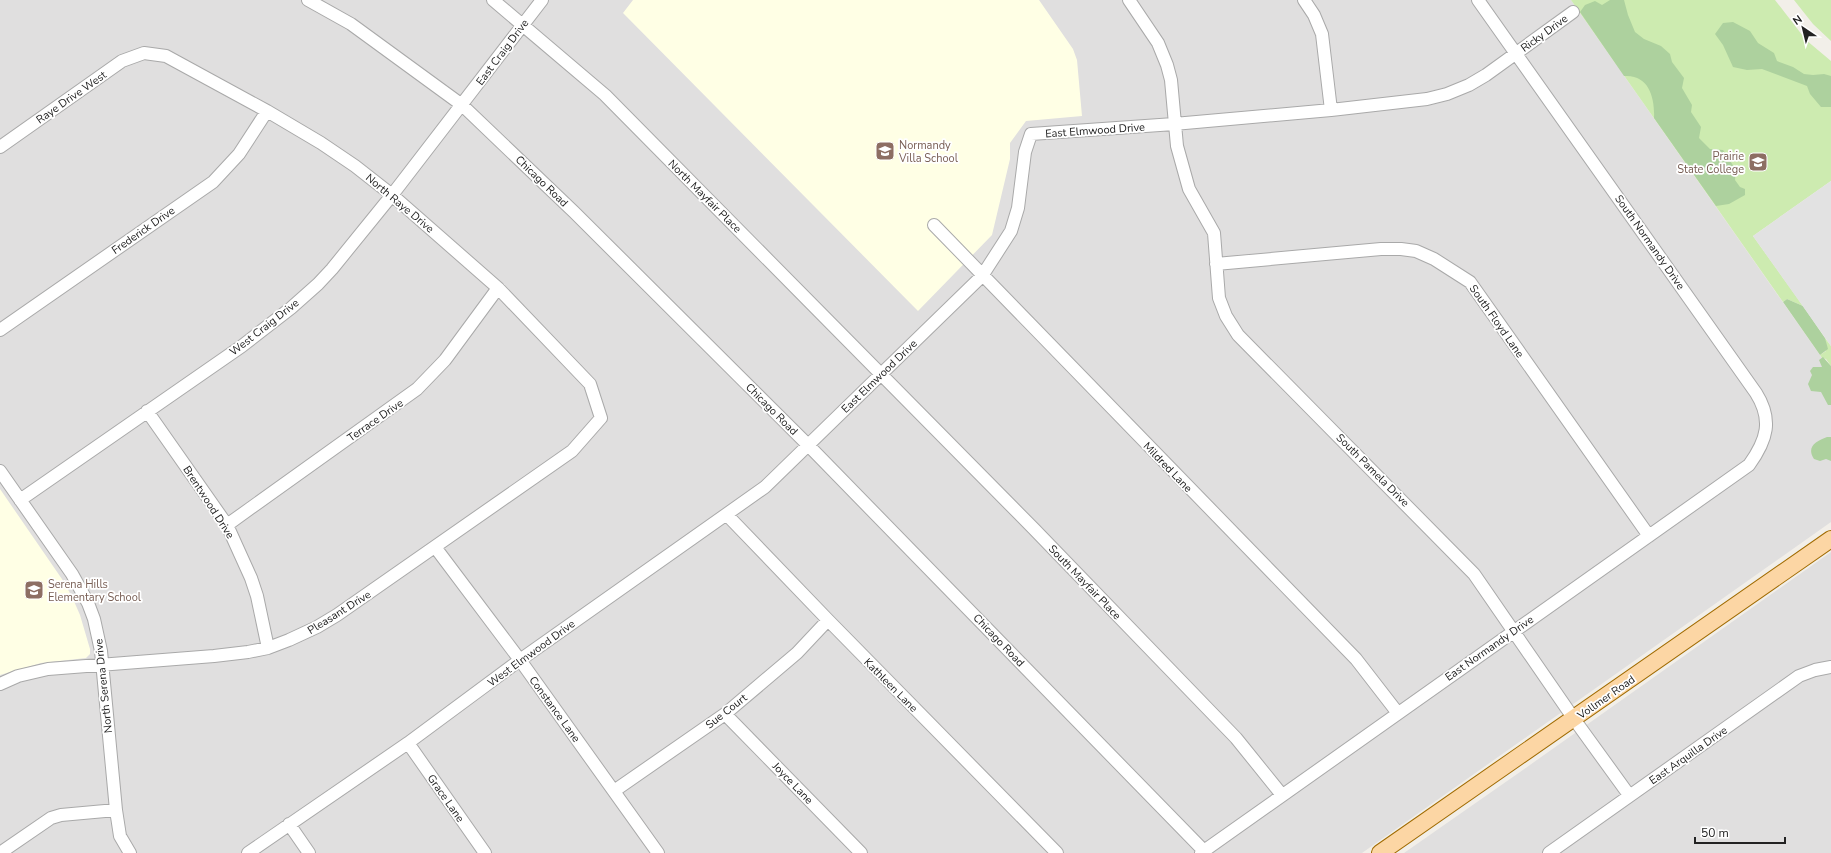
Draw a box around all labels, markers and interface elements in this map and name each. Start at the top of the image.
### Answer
north arrow [1783,8,1823,48]
street label: Ricky Drive [1518,11,1571,56]
text: N [1790,12,1805,29]
street label: East Craig Drive [473,16,532,88]
street label: Raye Drive West [33,67,110,127]
street label: East Elmwood Drive [1045,120,1145,141]
place label: Normandy Villa School [898,138,959,166]
school or university icon: Normandy Villa School [874,140,896,162]
place label: Prairie State College [1677,149,1744,177]
school or university icon: Prairie State College [1747,151,1769,173]
street label: Chicago Road [512,152,571,210]
street label: North Mayfair Place [665,156,745,236]
street label: North Raye Drive [362,170,437,236]
street label: South Normandy Drive [1611,192,1688,293]
street label: Frederick Drive [109,203,178,258]
street label: South Floyd Lane [1466,282,1527,361]
street label: West Craig Drive [226,295,302,359]
street label: East Elmwood Drive [838,336,921,416]
street label: Chicago Road [742,380,801,439]
street label: Terrace Drive [344,396,406,445]
street label: South Pamela Drive [1333,430,1413,510]
street label: Mildred Lane [1140,439,1196,496]
street label: Brentwood Drive [179,463,238,542]
street label: South Mayfair Place [1045,542,1124,623]
place label: Serena Hills Elementary School [48,577,142,605]
school or university icon: Serena Hills Elementary School [23,579,45,601]
street label: Pleasant Drive [305,587,374,638]
street label: Chicago Road [970,611,1028,670]
street label: East Normandy Drive [1442,612,1537,685]
street label: West Elmwood Drive [484,616,578,690]
street label: North Serena Drive [91,638,116,734]
street label: Kathleen Lane [860,655,921,716]
street label: Vollmer Road [1574,672,1638,723]
street label: Constance Lane [526,673,584,745]
street label: Sue Court [702,690,750,732]
street label: East Arquilla Drive [1646,723,1731,788]
street label: Joyce Lane [768,758,816,808]
street label: Grace Lane [424,771,468,825]
scale bar [1695,819,1785,845]
text: 50 m [1701,825,1729,841]

